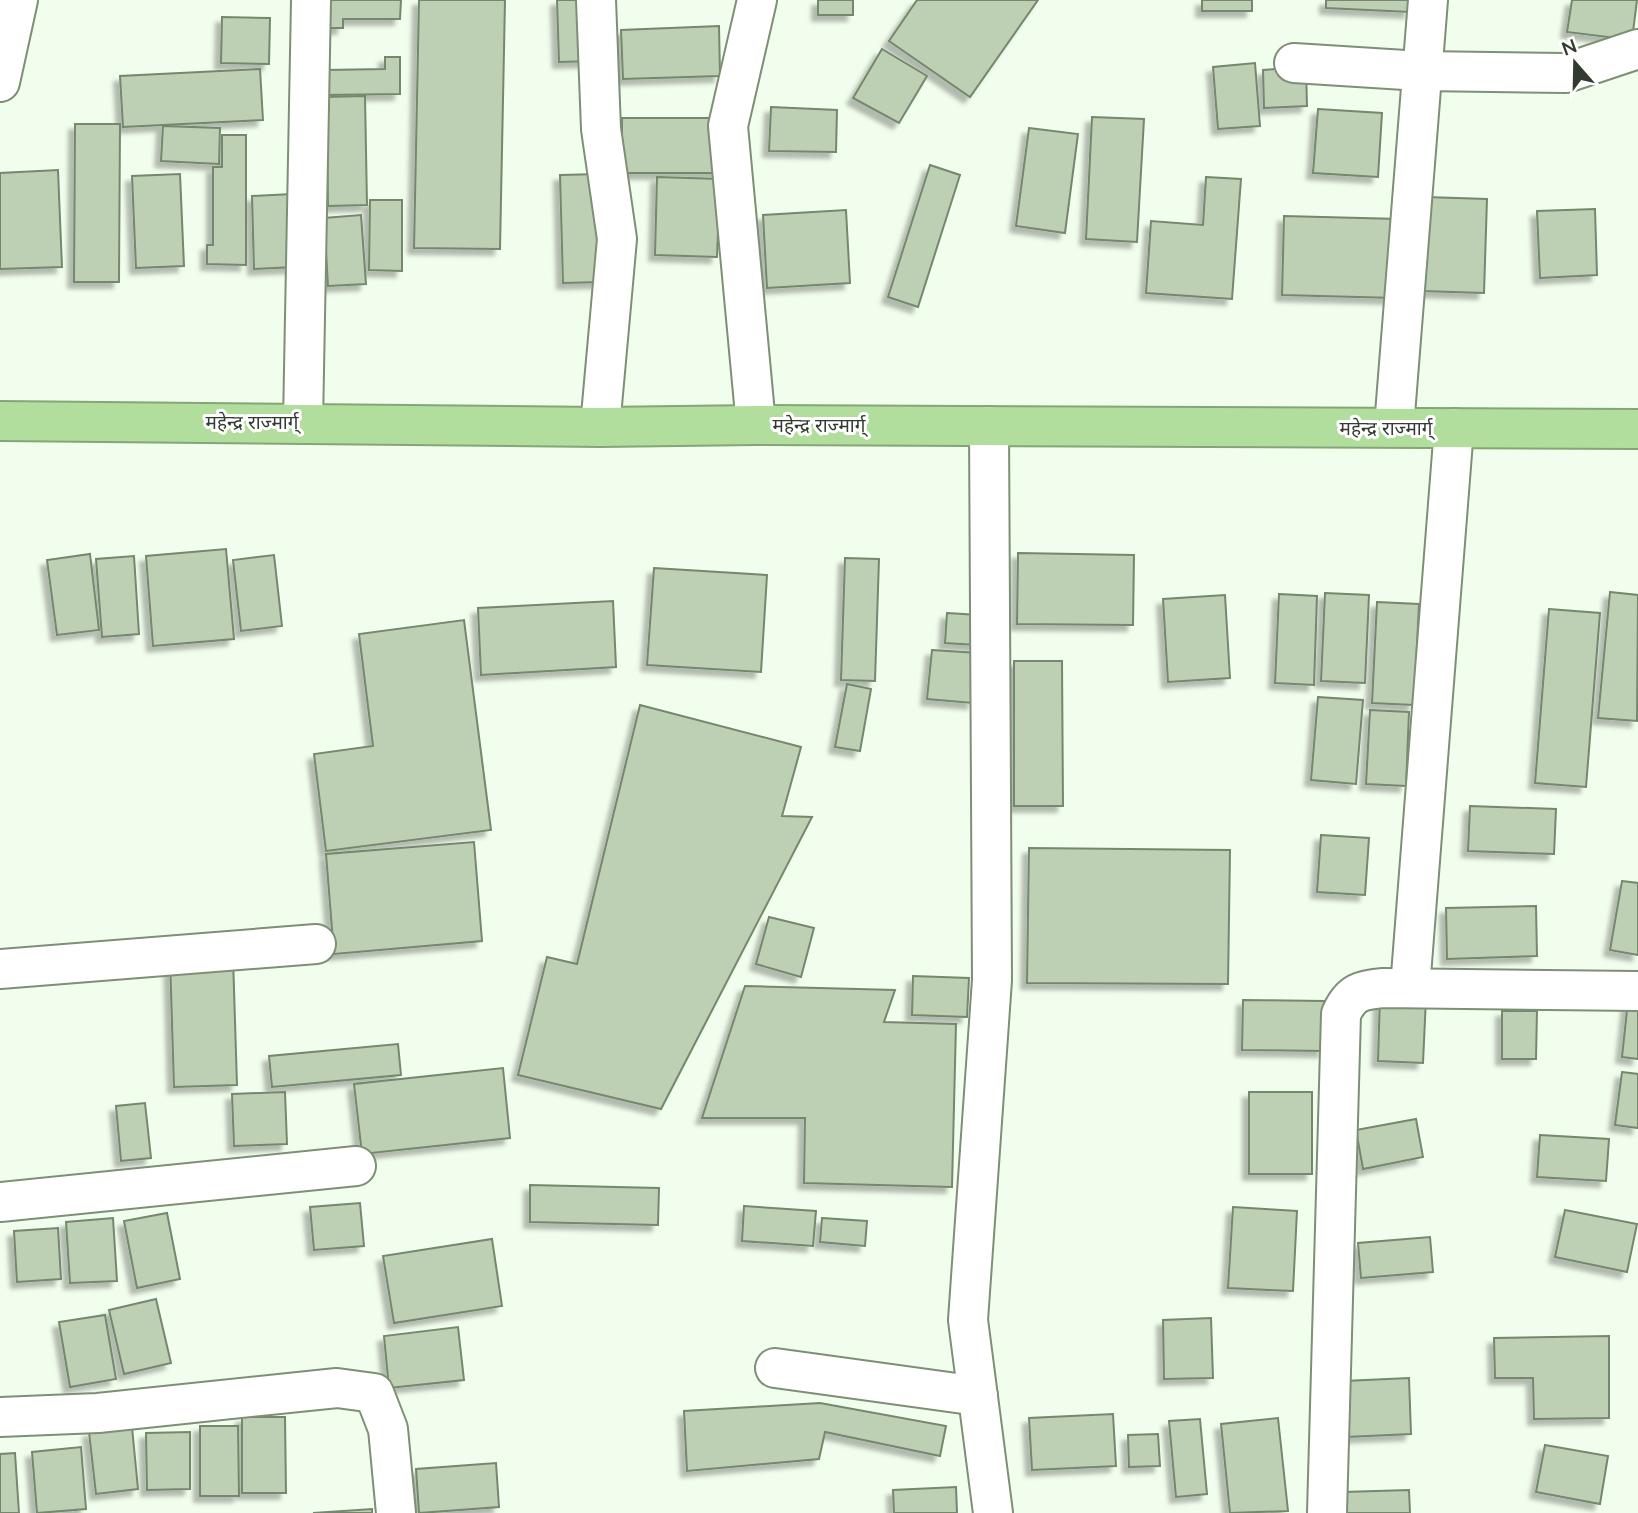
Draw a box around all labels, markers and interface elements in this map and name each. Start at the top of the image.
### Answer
north arrow [1540,28,1610,98]
text: N [1558,33,1580,61]
street label: महेन्द्र राज्मार्ग् [206,410,301,434]
street label: महेन्द्र राज्मार्ग् [773,413,868,437]
street label: महेन्द्र राज्मार्ग् [1340,416,1435,440]

